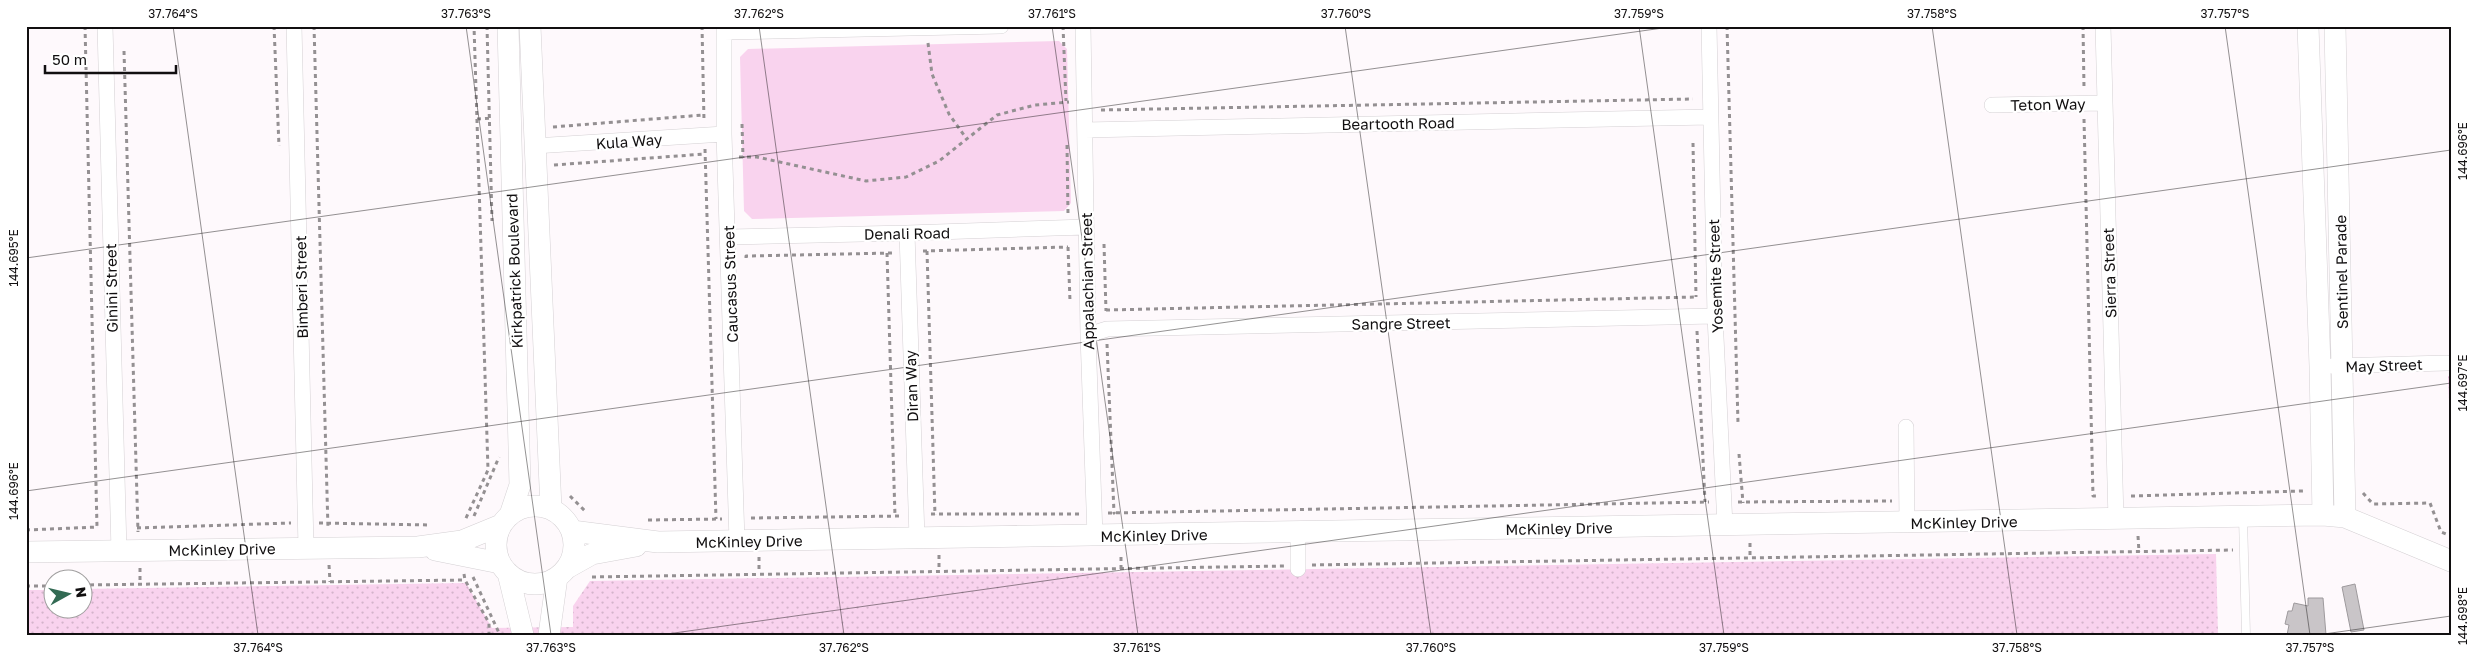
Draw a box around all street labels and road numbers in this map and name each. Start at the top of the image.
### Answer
street label: Teton Way [2010,94,2086,114]
street label: Beartooth Road [1341,113,1455,133]
street label: Kula Way [595,130,663,152]
street label: Kirkpatrick Boulevard [502,193,526,349]
street label: Appalachian Street [1077,212,1097,350]
street label: Sentinel Parade [2331,214,2351,329]
street label: Yosemite Street [1704,219,1726,333]
street label: Denali Road [864,223,950,243]
street label: Caucasus Street [719,225,741,343]
street label: Sierra Street [2098,227,2120,319]
street label: Bimberi Street [291,235,311,339]
street label: Ginini Street [101,243,121,333]
street label: Sangre Street [1351,313,1451,333]
street label: Diran Way [901,349,921,422]
street label: May Street [2345,355,2423,375]
street label: McKinley Drive [1910,512,2018,532]
street label: McKinley Drive [1505,518,1613,538]
street label: McKinley Drive [1100,525,1208,545]
street label: McKinley Drive [695,531,803,551]
street label: McKinley Drive [168,539,276,559]

